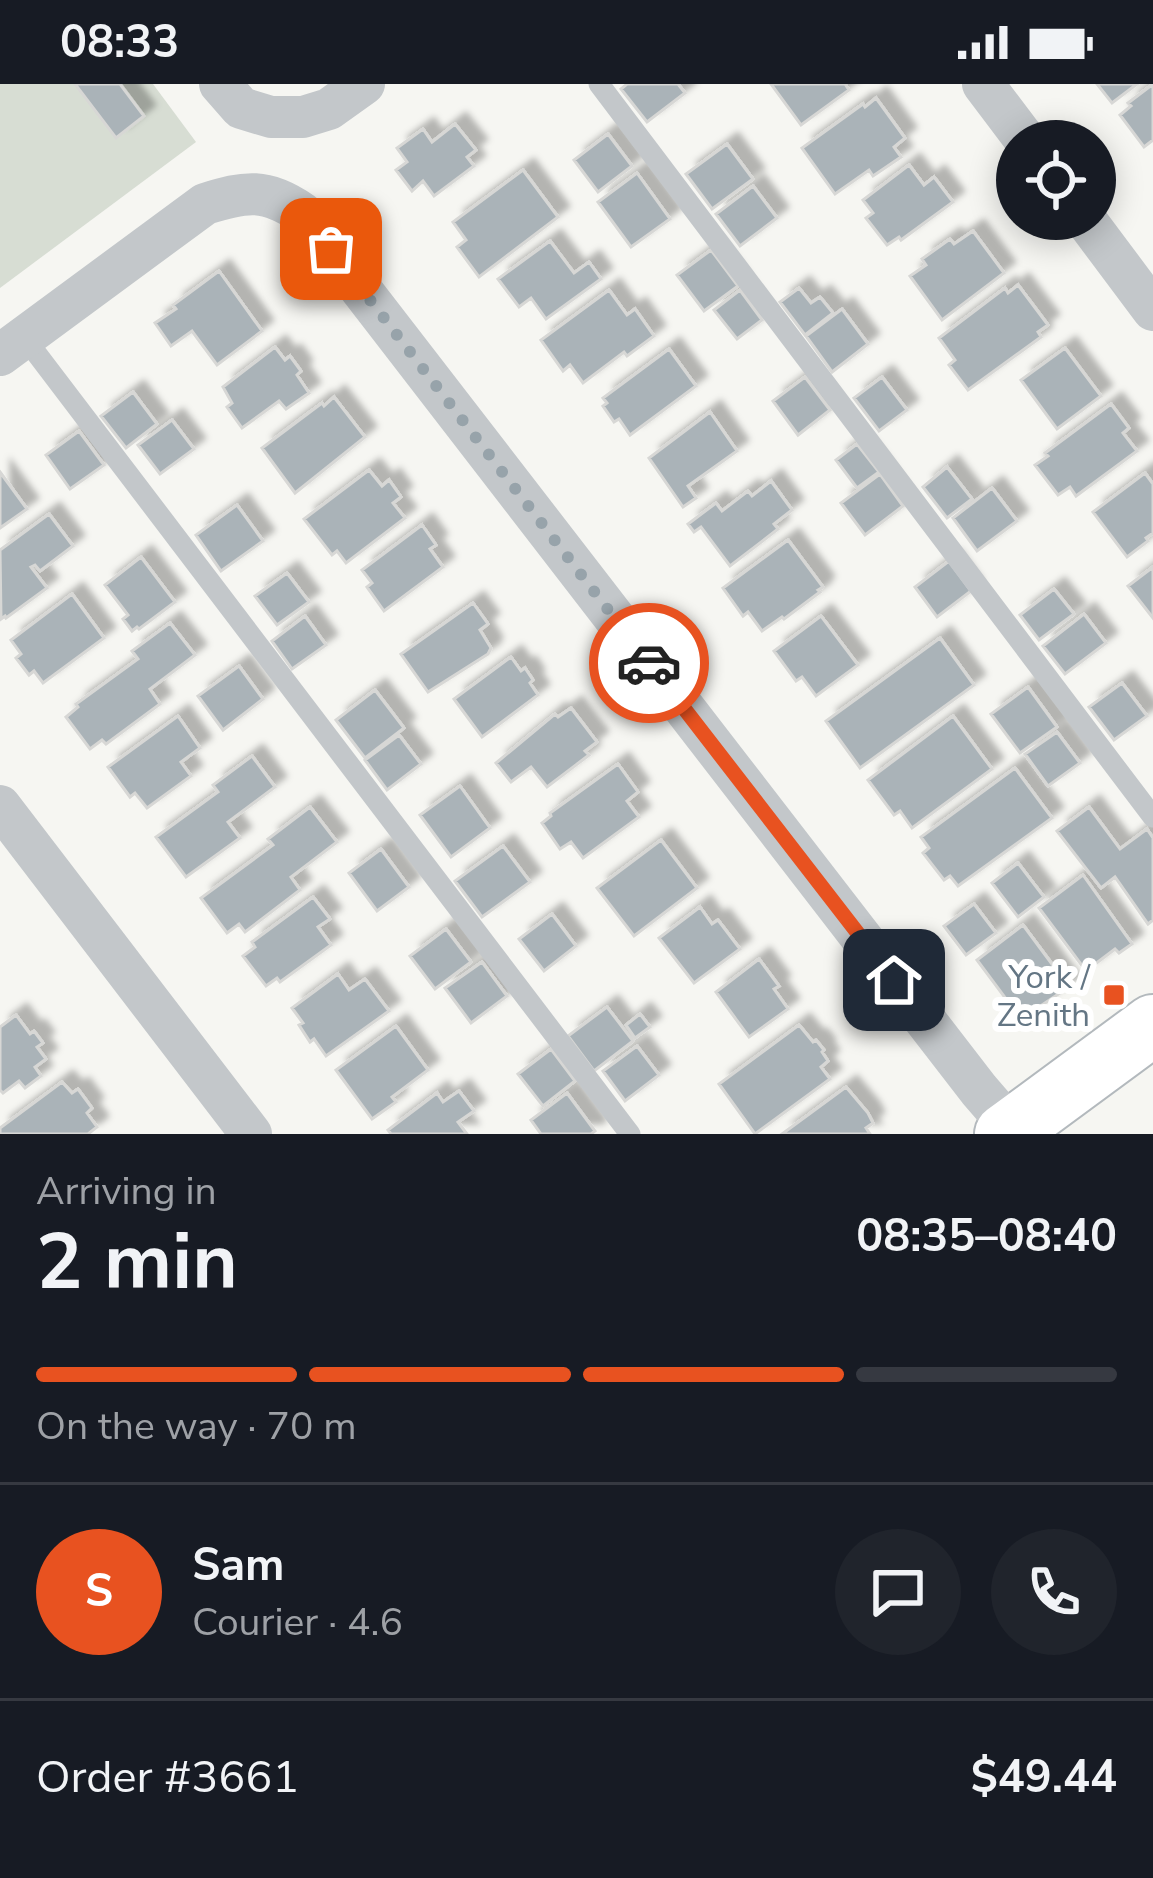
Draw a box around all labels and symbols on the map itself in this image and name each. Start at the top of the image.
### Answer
pin [280,198,382,300]
courier [589,603,709,723]
pin [843,929,945,1031]
place label: York / Zenith [997,955,1091,1038]
marker: York / Zenith [1101,982,1127,1008]

